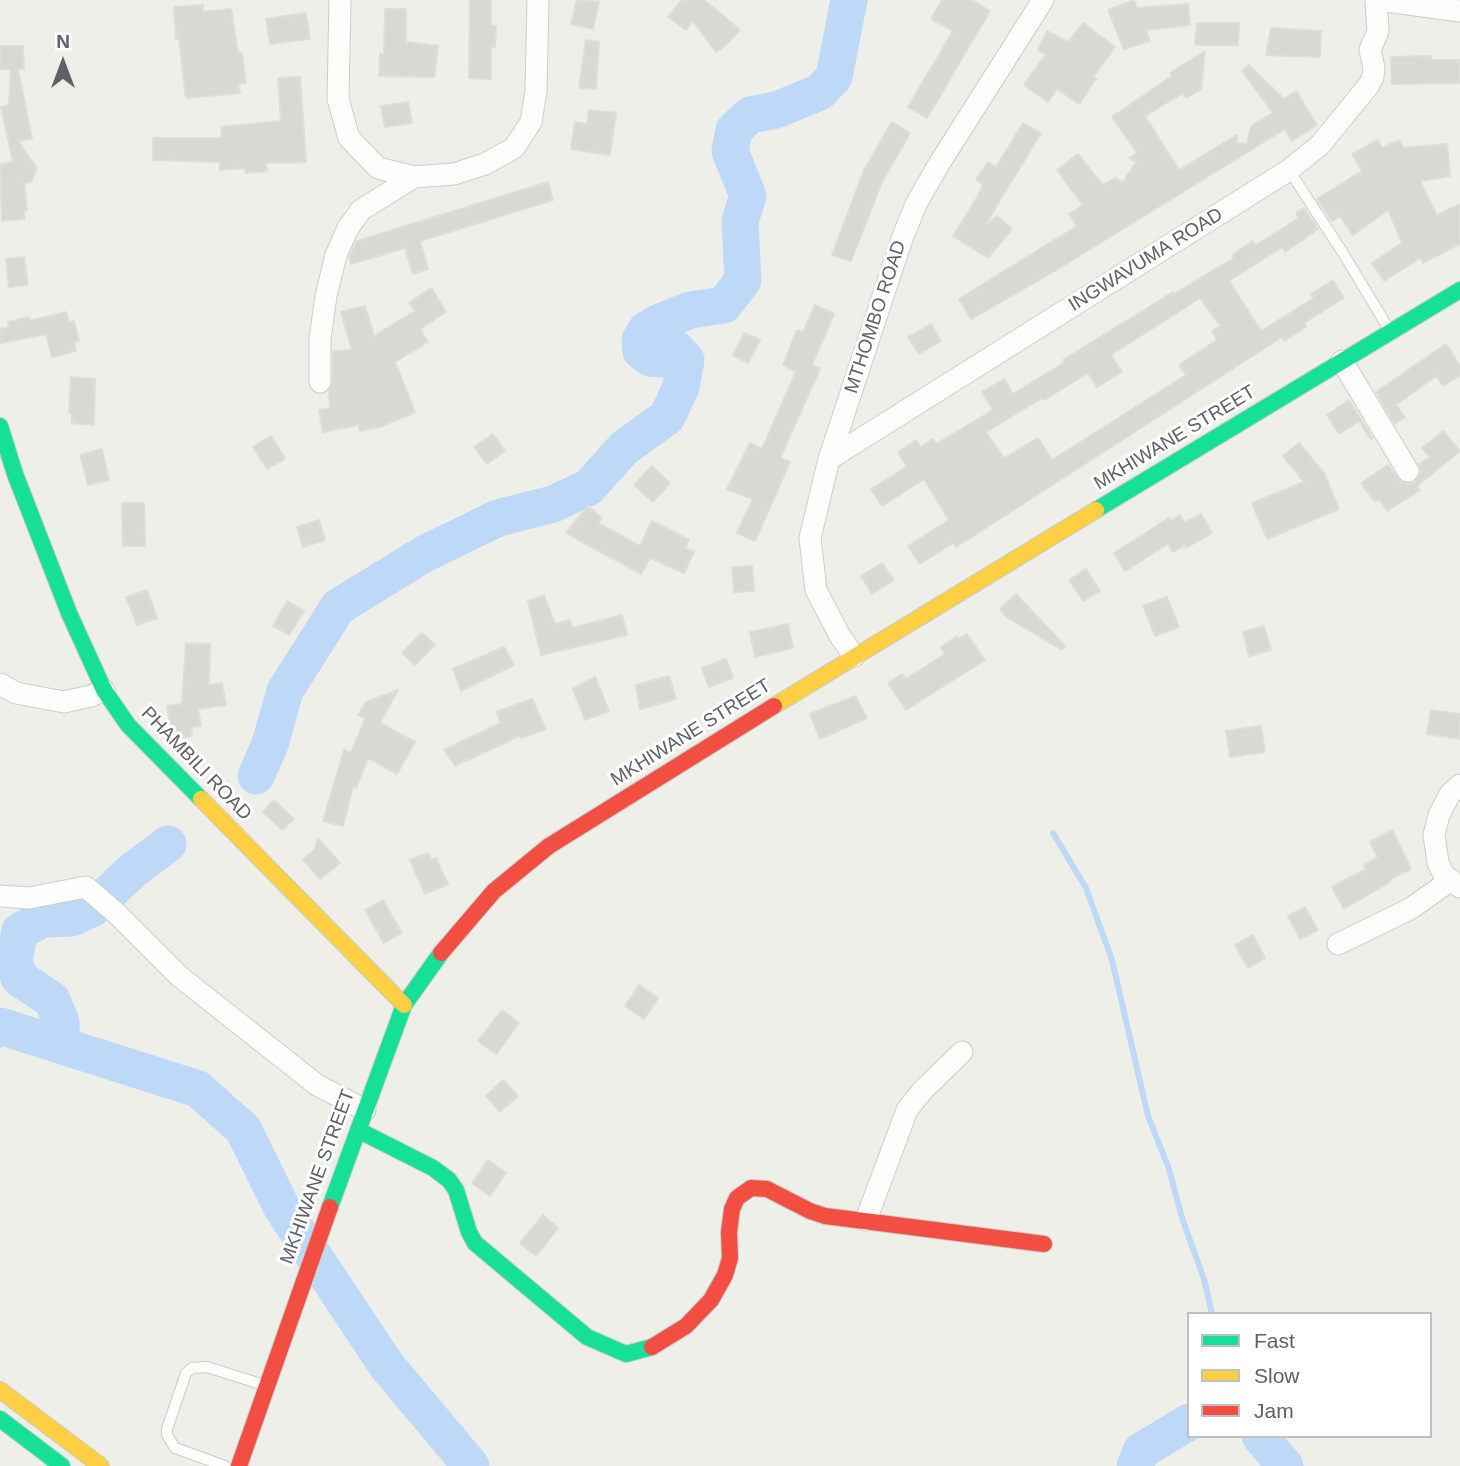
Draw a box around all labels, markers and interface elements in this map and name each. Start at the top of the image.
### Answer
north arrow [28,28,98,98]
text: N [56,31,70,52]
street label: INGWAVUMA ROAD [1065,203,1227,317]
street label: MTHOMBO ROAD [841,238,911,396]
street label: MKHIWANE STREET [1090,381,1260,495]
street label: MKHIWANE STREET [607,675,775,791]
street label: PHAMBILI ROAD [136,703,256,825]
street label: MKHIWANE STREET [276,1087,360,1267]
legend [1187,1312,1432,1438]
text: Fast [1254,1329,1295,1352]
text: Slow [1254,1364,1300,1387]
text: Jam [1254,1399,1294,1422]

